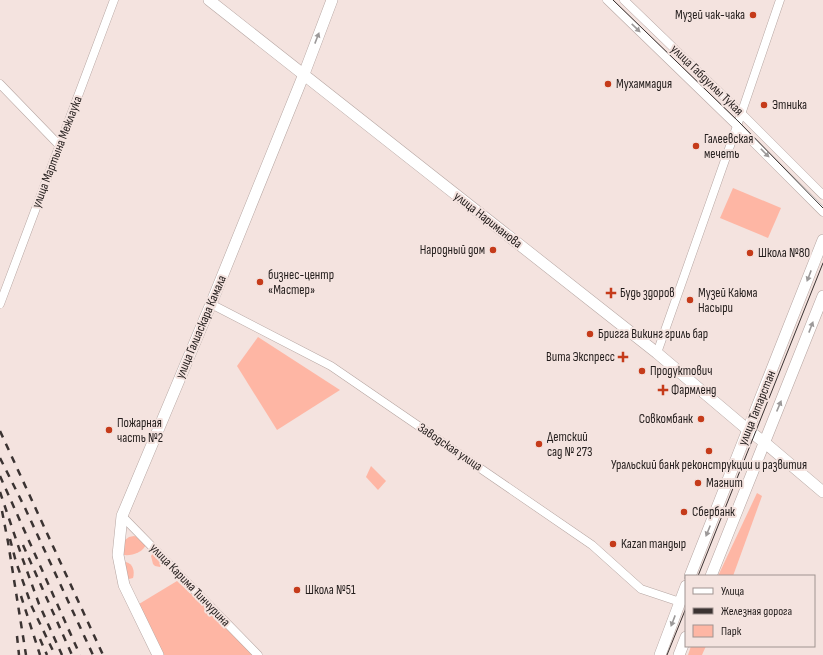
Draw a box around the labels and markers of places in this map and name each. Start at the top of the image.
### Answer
place label: Музей чак-чака [675,7,745,23]
marker: Музей чак-чака [748,10,758,20]
place label: Мухаммадия [616,76,672,92]
marker: Мухаммадия [603,79,613,89]
place label: Этника [772,97,807,113]
marker: Этника [759,100,769,110]
place label: Галеевская мечеть [704,131,753,162]
marker: Галеевская мечеть [691,141,701,151]
place label: Народный дом [420,242,485,258]
marker: Народный дом [488,245,498,255]
place label: Школа №80 [758,245,810,261]
marker: Школа №80 [745,248,755,258]
place label: бизнес-центр «Мастер» [268,267,334,298]
marker: бизнес-центр «Мастер» [255,277,265,287]
place label: Будь здоров [620,285,675,301]
place label: Музей Каюма Насыри [698,285,758,316]
marker: Будь здоров [605,287,617,299]
marker: Музей Каюма Насыри [685,295,695,305]
place label: Бригга Викинг гриль бар [598,326,708,342]
marker: Бригга Викинг гриль бар [585,329,595,339]
place label: Вита Экспресс [546,349,615,365]
marker: Вита Экспресс [618,352,628,362]
place label: Продуктович [650,363,712,379]
marker: Продуктович [637,366,647,376]
place label: Фармленд [671,382,717,398]
marker: Фармленд [658,385,668,395]
place label: Совкомбанк [639,411,693,427]
marker: Совкомбанк [696,414,706,424]
place label: Пожарная часть №2 [117,415,163,446]
marker: Пожарная часть №2 [104,425,114,435]
place label: Детский сад № 273 [547,429,592,460]
marker: Детский сад № 273 [534,439,544,449]
marker: Уральский банк реконструкции и развития [704,446,714,456]
place label: Уральский банк реконструкции и развития [611,457,807,473]
place label: Магнит [706,475,743,491]
marker: Магнит [693,478,703,488]
place label: Сбербанк [692,504,735,520]
marker: Сбербанк [679,507,689,517]
place label: Kazan тандыр [621,536,686,552]
marker: Kazan тандыр [608,539,618,549]
place label: Школа №51 [305,582,356,598]
marker: Школа №51 [292,585,302,595]

